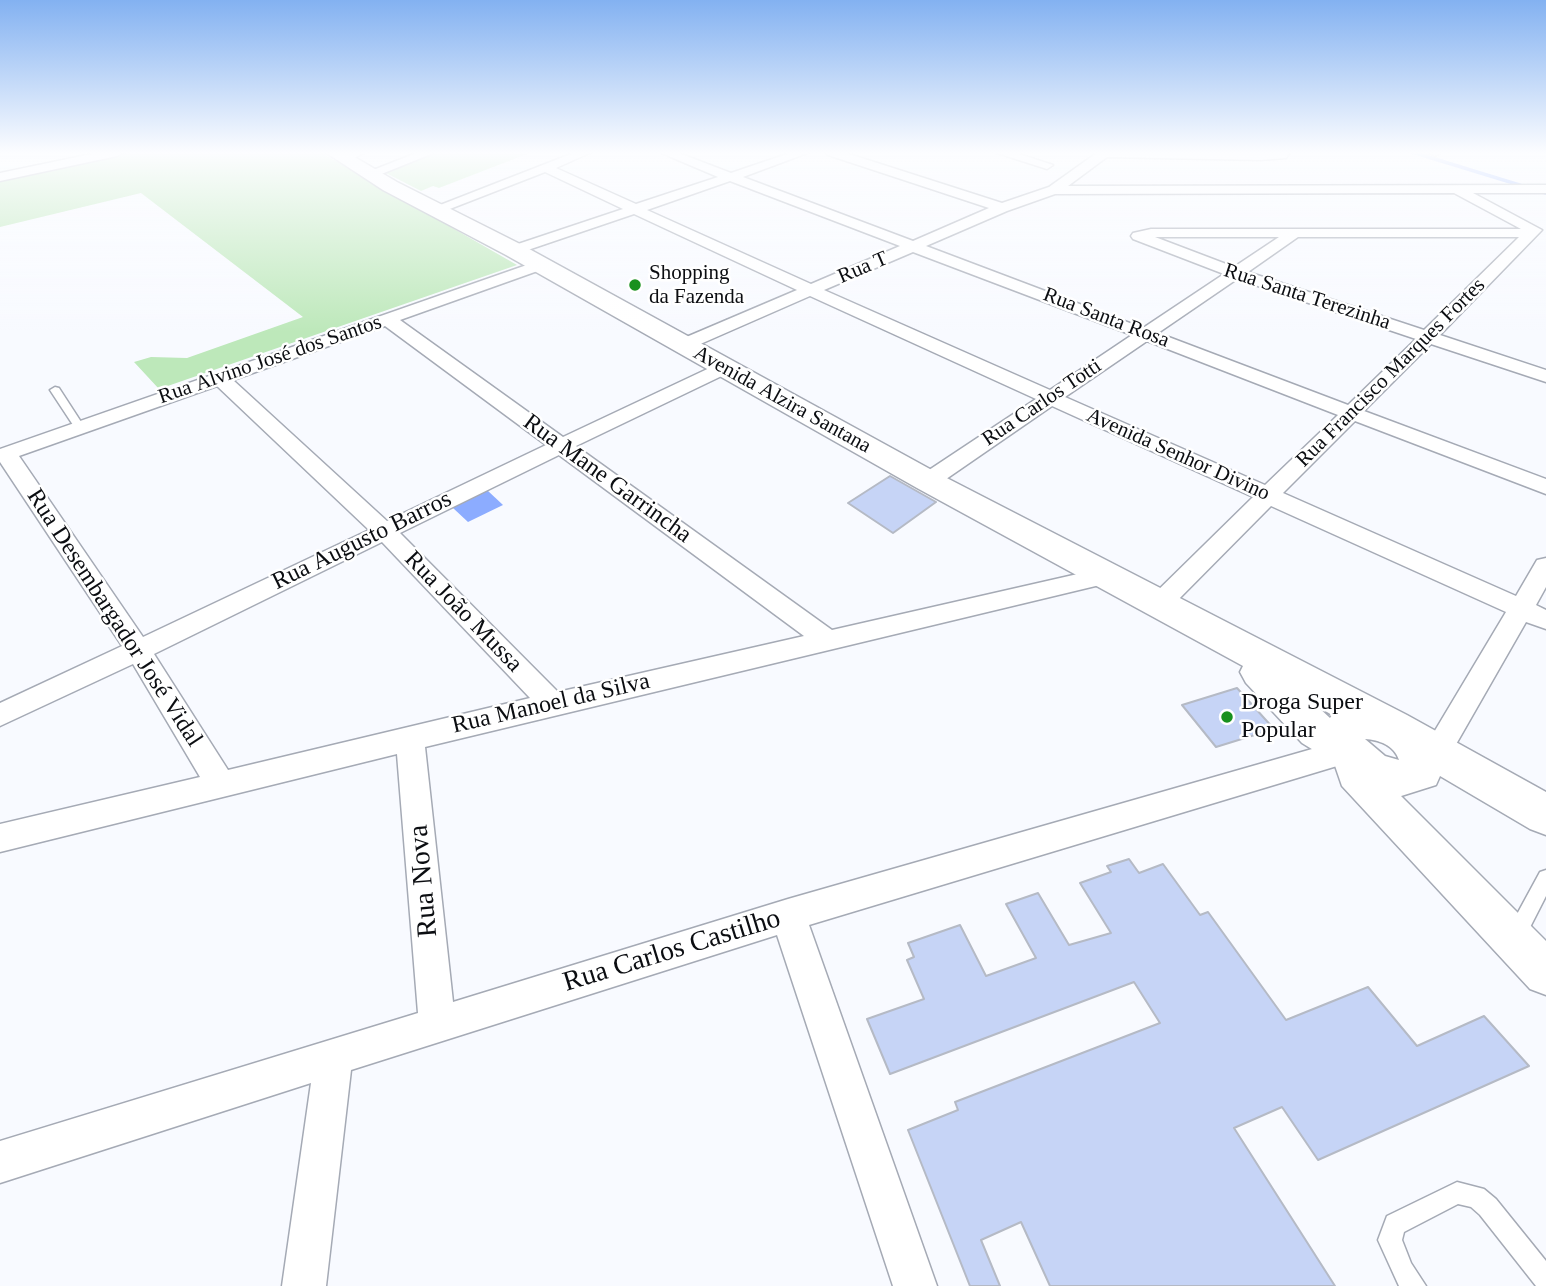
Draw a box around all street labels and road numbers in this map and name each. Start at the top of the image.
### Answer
street label: Rua T [834,246,892,290]
street label: Rua Santa Terezinha [1221,258,1393,336]
street label: Rua Francisco Marques Fortes [1291,273,1491,473]
street label: Rua Santa Rosa [1039,282,1173,354]
street label: Rua Alvino José dos Santos [155,310,385,410]
street label: Avenida Alzira Santana [689,341,875,459]
street label: Rua Carlos Totti [978,354,1106,452]
street label: Avenida Senhor Divino [1082,403,1274,507]
street label: Rua Mane Garrincha [517,408,697,550]
street label: Rua Desembargador José Vidal [20,484,208,752]
street label: Rua Augusto Barros [268,485,456,597]
street label: Rua João Mussa [398,545,528,679]
street label: Rua Manoel da Silva [449,667,653,741]
street label: Rua Nova [402,823,446,939]
street label: Rua Carlos Castilho [559,902,785,1000]

